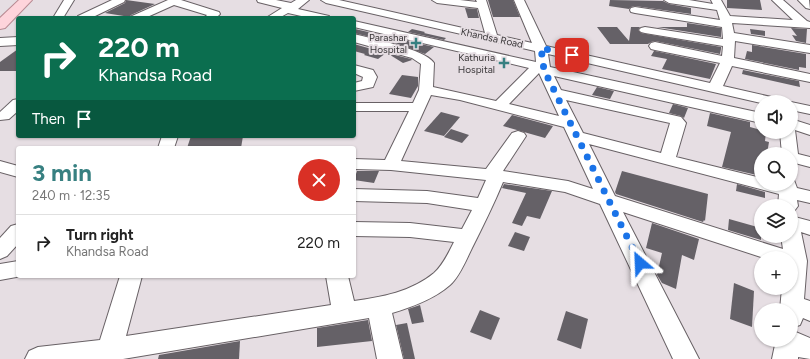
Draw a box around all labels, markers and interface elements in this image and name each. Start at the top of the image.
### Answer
street label: Khandsa Road [460,25,525,51]
text: 220 m [98,30,180,64]
place label: Parashar Hospital [369,31,408,56]
icon: right [32,32,84,84]
marker: Parashar Hospital [410,37,422,49]
pin [555,38,589,72]
icon: arrive [561,44,583,66]
place label: Kathuria Hospital [458,51,495,76]
marker: Kathuria Hospital [498,57,510,69]
text: Khandsa Road [98,64,212,86]
map controls [754,95,798,347]
button: sound [754,95,798,139]
icon: arrive [73,108,95,130]
text: Then [32,110,65,128]
button: search [754,147,798,191]
text: 3 min [32,158,92,187]
button: close [298,159,340,201]
text: 240 m · 12:35 [32,188,110,203]
button: layers [754,199,798,243]
text: Turn right [66,226,134,244]
icon: right [32,232,54,254]
text: 220 m [297,234,340,252]
position arrow [619,242,661,284]
text: Khandsa Road [66,244,149,259]
button: + [754,251,798,295]
button: − [754,303,798,347]

